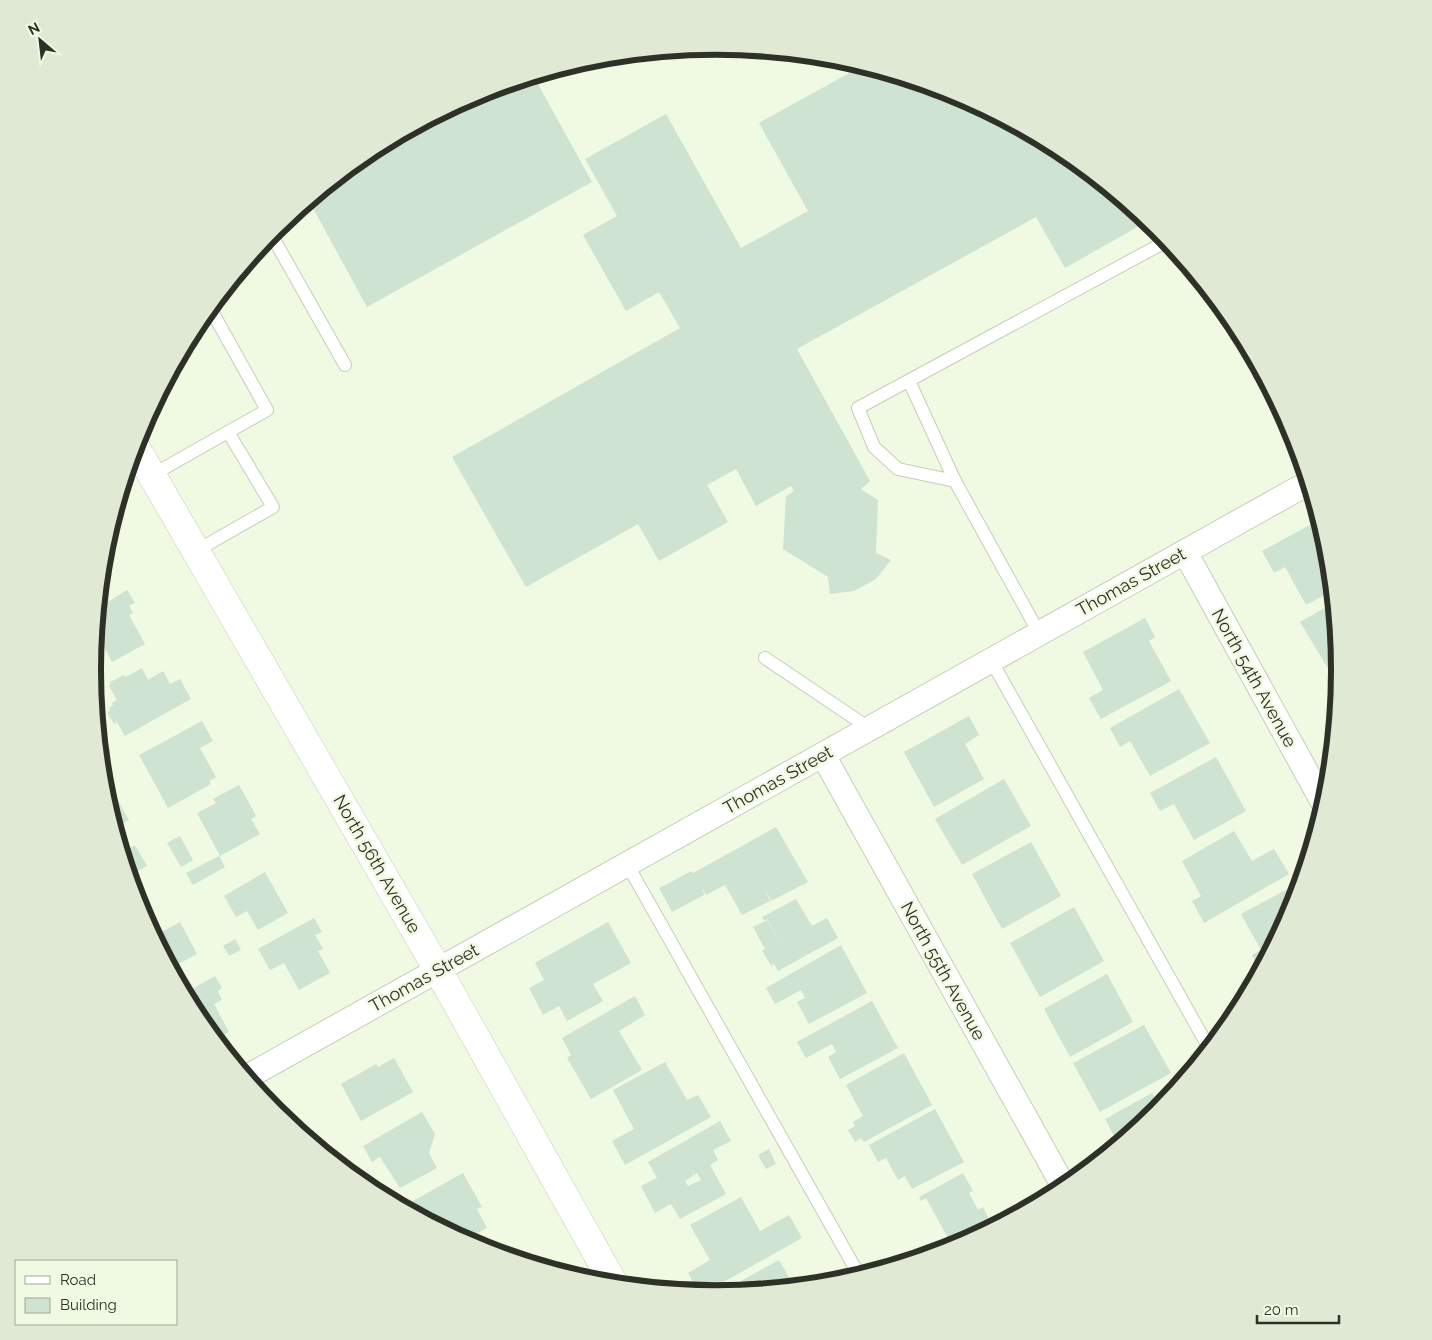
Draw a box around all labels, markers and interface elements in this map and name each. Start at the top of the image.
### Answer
north arrow [15,15,65,65]
text: N [25,19,42,38]
street label: Thomas Street [1072,543,1189,620]
street label: North 54th Avenue [1208,605,1301,751]
street label: Thomas Street [719,741,836,818]
street label: North 56th Avenue [329,791,426,937]
street label: North 55th Avenue [897,898,990,1044]
street label: Thomas Street [365,939,482,1016]
legend [15,1260,178,1325]
text: Road [60,1271,96,1289]
scale bar [1257,1292,1340,1324]
text: Building [60,1296,117,1314]
text: 20 m [1264,1301,1299,1319]

